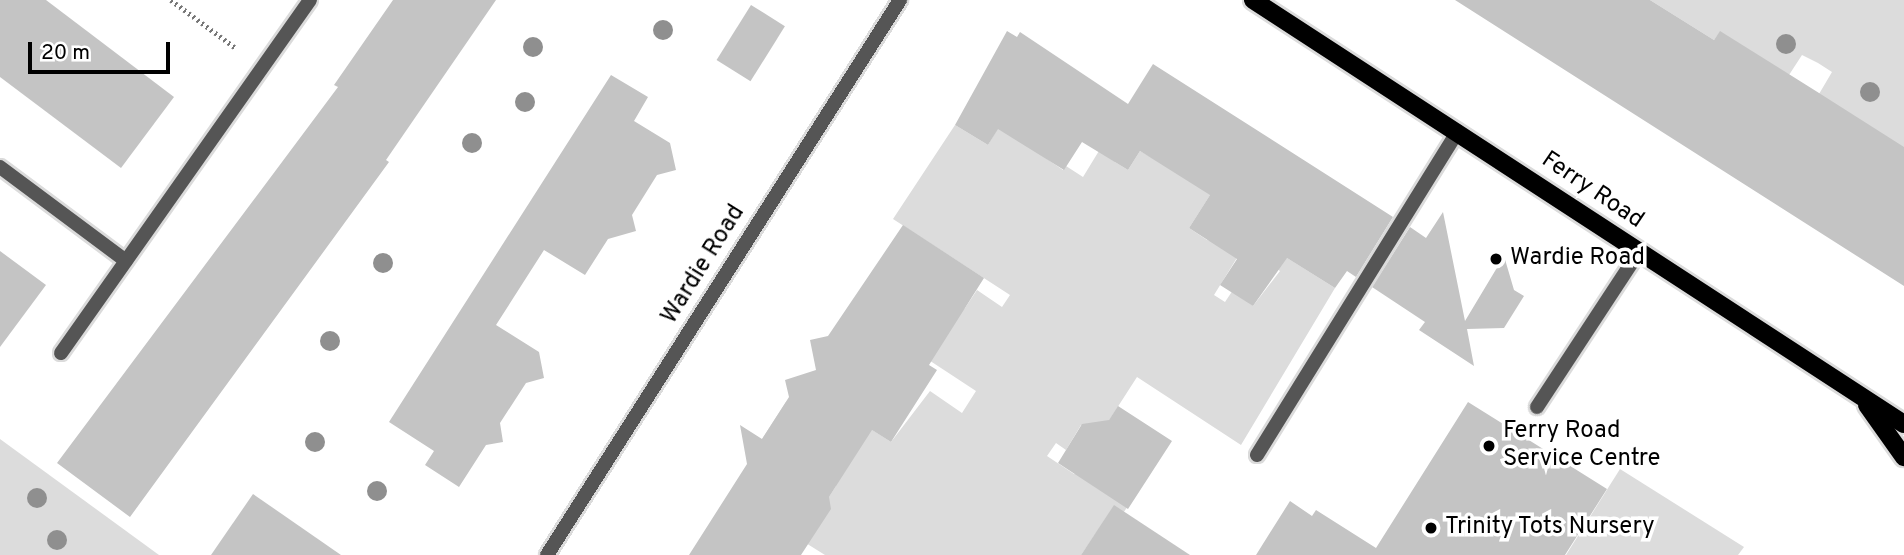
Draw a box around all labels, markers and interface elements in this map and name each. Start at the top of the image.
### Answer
scale bar [32,28,173,72]
text: 20 m [41,40,90,67]
street label: Ferry Road [1535,146,1649,236]
street label: Wardie Road [656,200,752,330]
place label: Wardie Road [1510,245,1645,273]
marker: Wardie Road [1488,251,1504,267]
place label: Ferry Road Service Centre [1503,418,1660,474]
marker: Ferry Road Service Centre [1481,438,1497,454]
place label: Trinity Tots Nursery [1445,514,1656,542]
marker: Trinity Tots Nursery [1423,520,1439,536]

